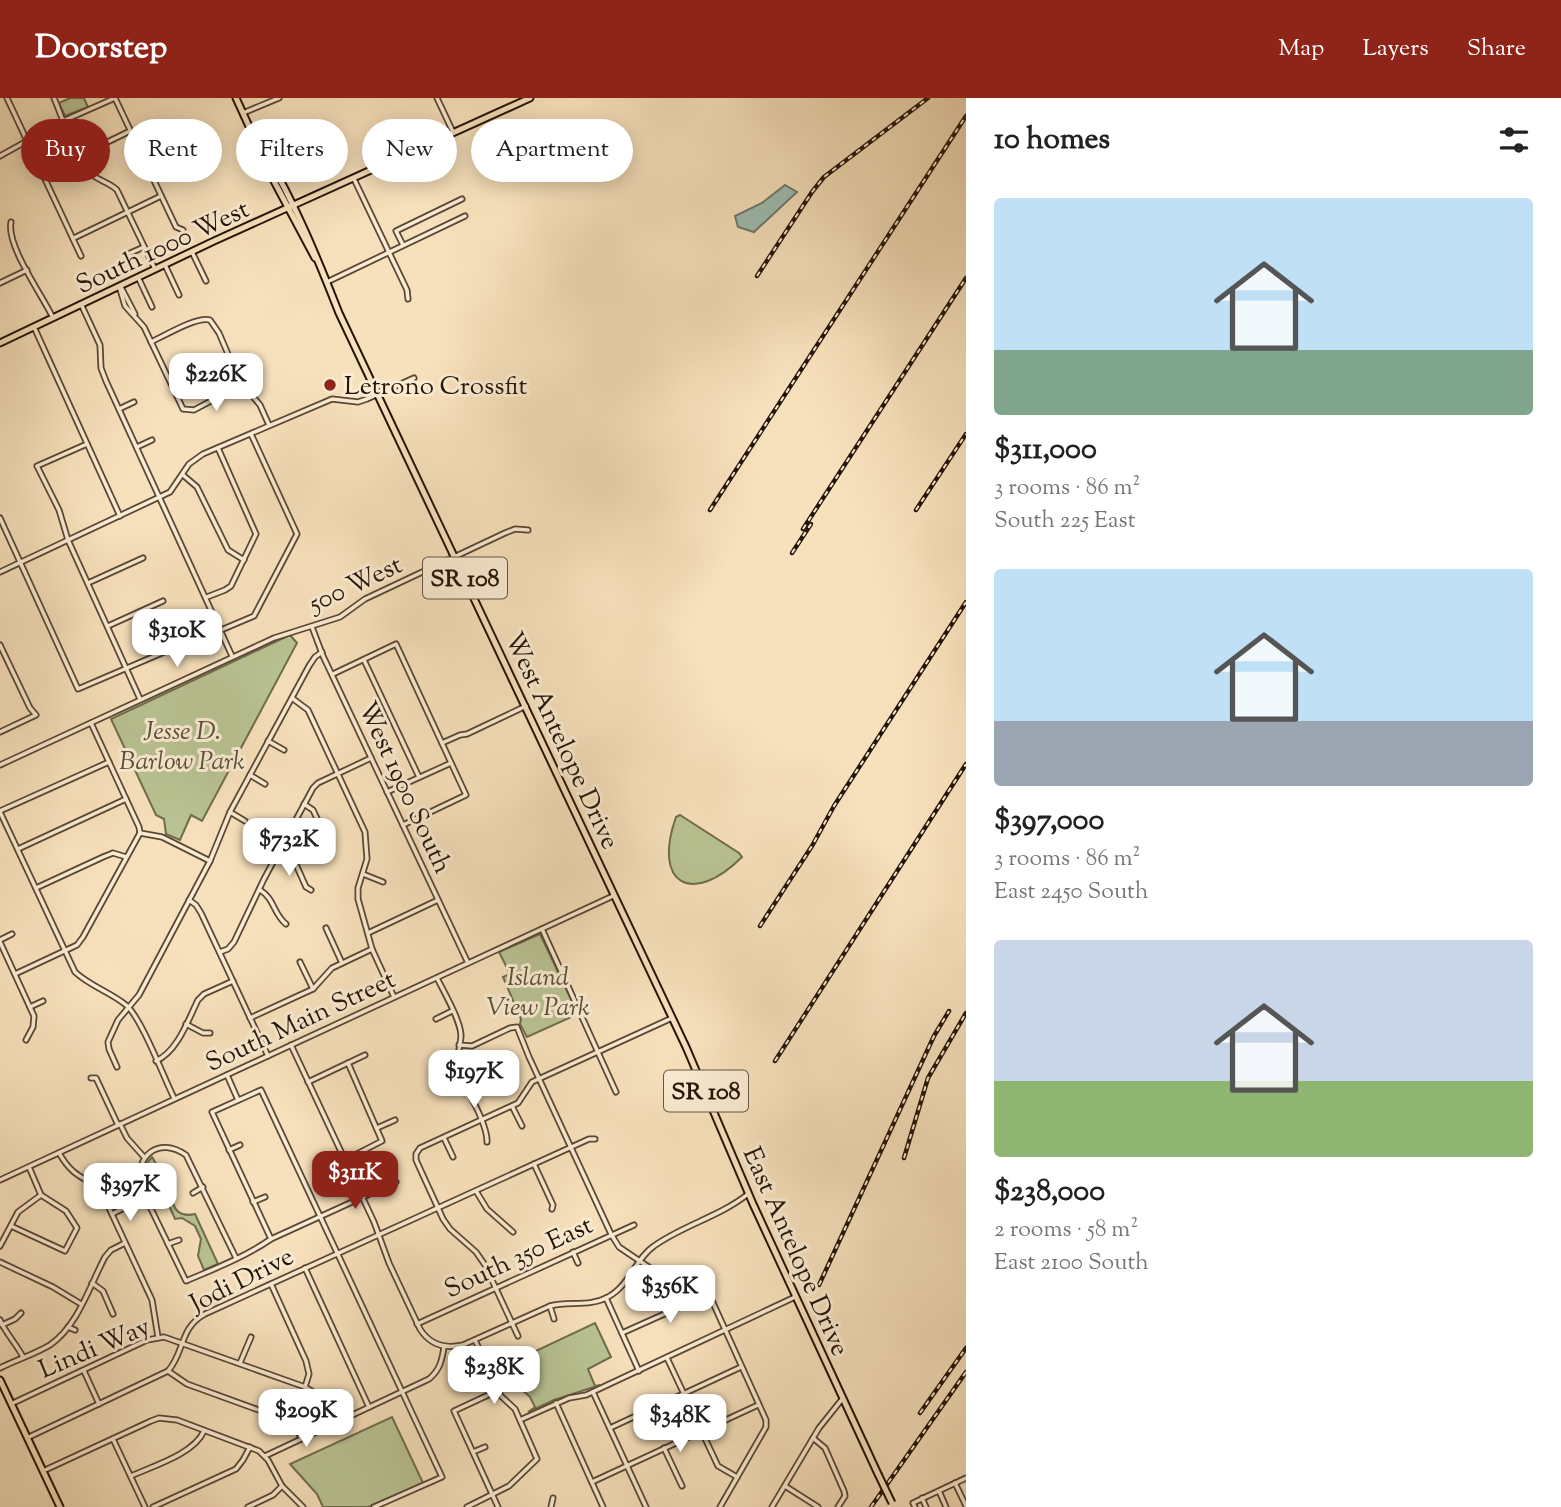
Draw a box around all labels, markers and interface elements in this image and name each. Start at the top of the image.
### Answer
text: Doorstep [35,25,167,73]
text: Map [1278,32,1324,66]
text: Layers [1362,32,1429,66]
text: Share [1467,32,1526,66]
chip: Buy [21,119,110,182]
chip: Rent [124,119,222,182]
chip: Filters [236,119,348,182]
chip: New [362,119,457,182]
chip: Apartment [471,119,633,182]
text: 10 homes [994,119,1110,162]
icon: filters [1495,121,1533,159]
street label: South 1000 West [70,192,256,305]
icon: home [1201,243,1327,369]
pin: $226K [167,354,265,413]
text: $226K [185,359,247,392]
place label: Letrono Crossfit [344,369,527,406]
marker: Letrono Crossfit [322,377,338,393]
text: $311,000 [994,429,1097,472]
text: 3 rooms · 86 m² [994,472,1140,505]
text: South 225 East [994,505,1136,538]
street label: 500 West [301,547,409,624]
road number: SR 108 [423,558,507,598]
pin: $310K [128,610,226,669]
icon: home [1201,614,1327,740]
text: $310K [148,615,206,648]
street label: West Antelope Drive [494,626,627,856]
street label: West 1900 South [348,696,460,880]
park label: Jesse D. Barlow Park [119,714,245,781]
text: $397,000 [994,800,1104,843]
pin: $732K [240,818,338,878]
text: $732K [259,824,319,857]
text: 3 rooms · 86 m² [994,843,1140,876]
text: East 2450 South [994,876,1149,909]
park label: Island View Park [486,960,590,1027]
street label: South Main Street [200,962,402,1082]
icon: home [1201,985,1327,1111]
pin: $197K [425,1051,523,1110]
text: $197K [444,1056,504,1089]
road number: SR 108 [664,1071,748,1112]
street label: East Antelope Drive [732,1142,857,1362]
pin: $311K [306,1152,404,1211]
text: $311K [328,1157,382,1190]
pin: $397K [81,1164,179,1223]
text: $397K [100,1169,160,1202]
text: $238,000 [994,1171,1105,1214]
street label: South 350 East [439,1208,599,1309]
text: 2 rooms · 58 m² [994,1214,1138,1247]
street label: Jodi Drive [182,1239,300,1324]
text: East 2100 South [994,1247,1149,1280]
pin: $356K [621,1266,719,1325]
text: $356K [641,1271,699,1304]
street label: Lindi Way [34,1309,156,1389]
pin: $238K [445,1346,543,1406]
text: $238K [464,1352,524,1385]
pin: $209K [257,1390,355,1449]
pin: $348K [631,1394,729,1454]
text: $209K [274,1395,338,1428]
text: $348K [649,1400,711,1433]

